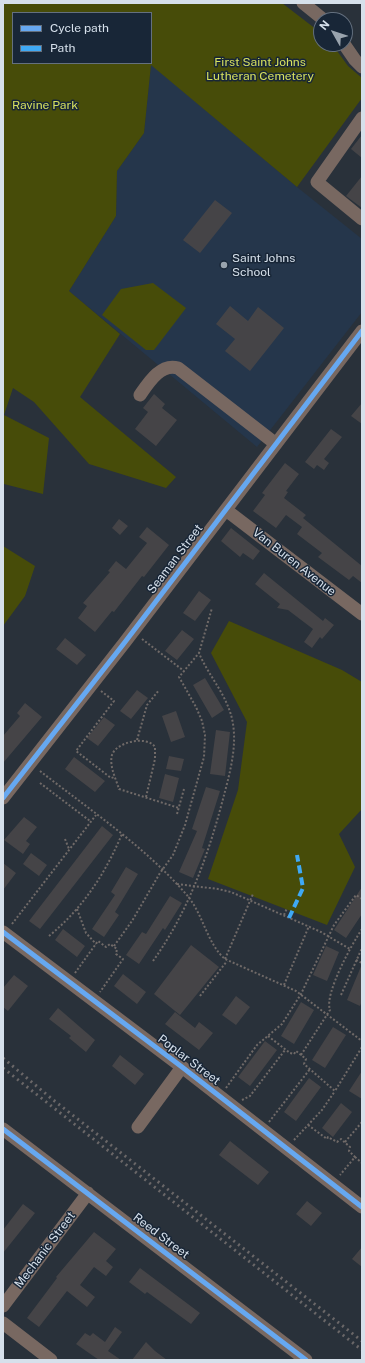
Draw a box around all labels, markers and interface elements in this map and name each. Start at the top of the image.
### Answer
legend [12,12,152,64]
north arrow [313,12,353,52]
text: N [317,18,332,32]
text: Cycle path [50,21,109,35]
text: Path [50,41,76,55]
park label: First Saint Johns Lutheran Cemetery [206,55,314,83]
park label: Ravine Park [12,98,78,112]
place label: Saint Johns School [232,251,295,279]
marker: Saint Johns School [219,260,229,270]
street label: Seaman Street [144,521,206,597]
street label: Van Buren Avenue [250,525,338,599]
street label: Poplar Street [155,1032,223,1088]
street label: Mechanic Street [12,1209,78,1291]
street label: Reed Street [130,1210,192,1262]

